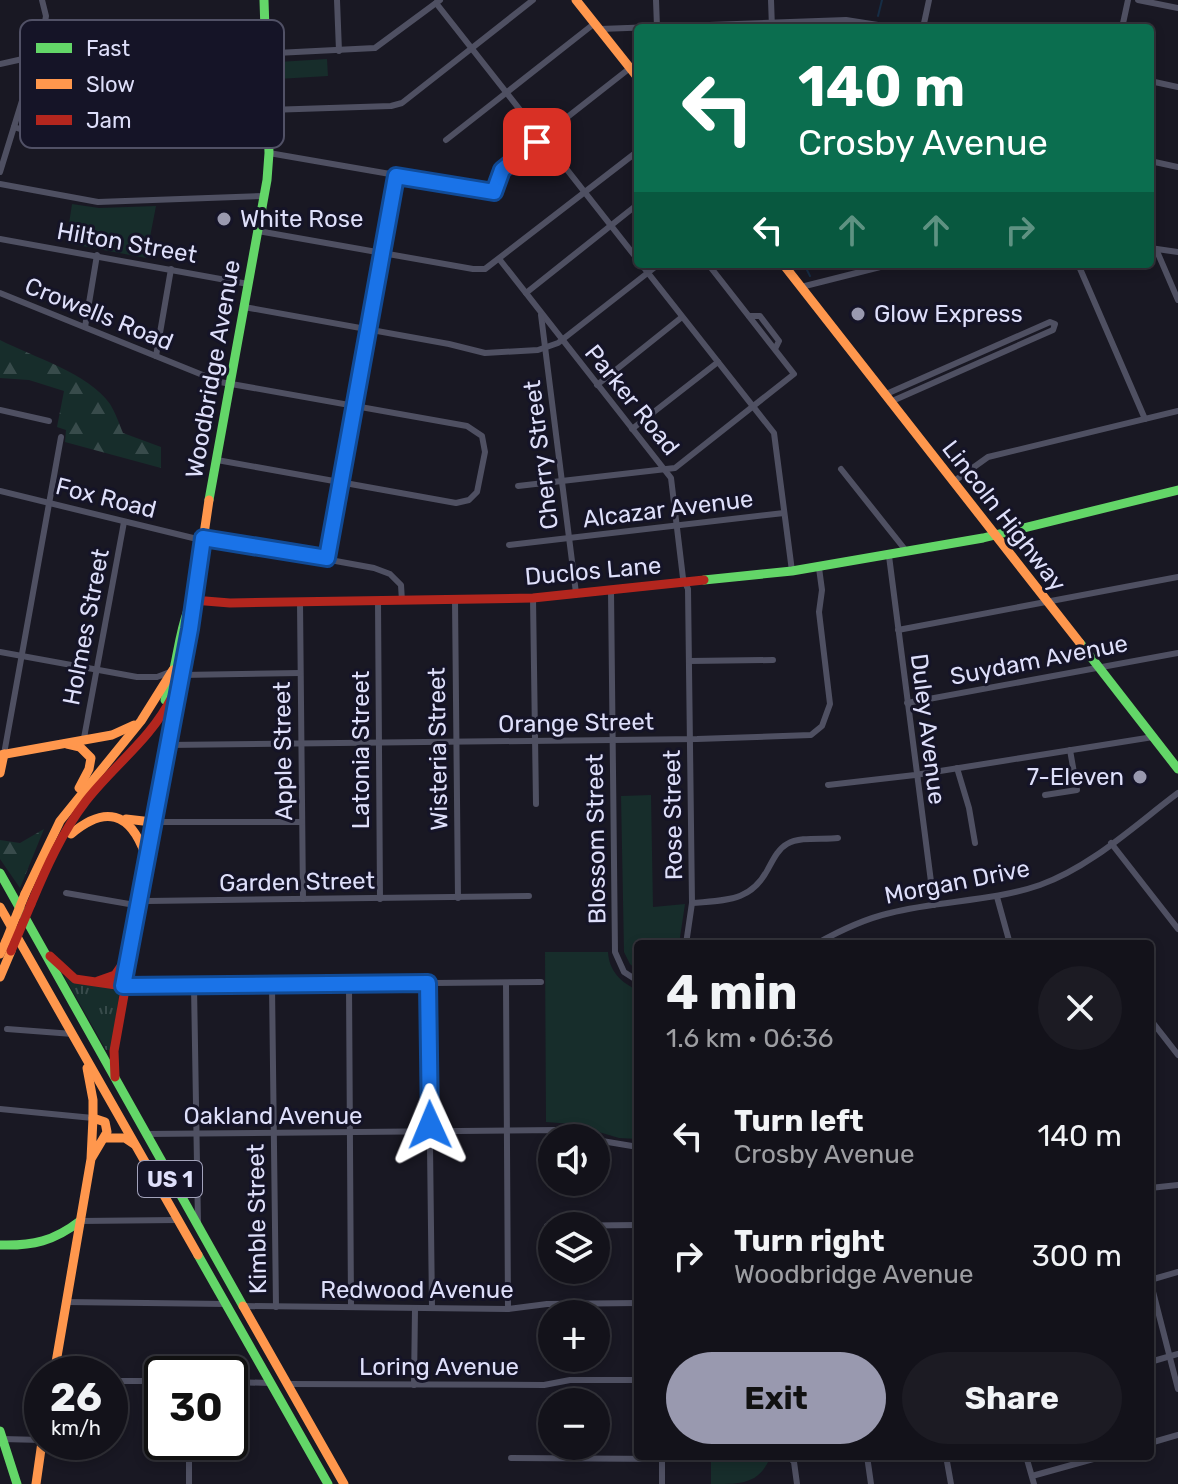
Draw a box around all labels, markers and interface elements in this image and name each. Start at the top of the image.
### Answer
legend [20,20,284,148]
text: Fast [86,35,131,62]
text: 140 m [798,54,965,120]
icon: left [666,56,770,160]
text: Slow [86,71,135,98]
text: Jam [86,107,132,134]
pin [503,108,571,176]
icon: arrive [515,120,559,164]
text: Crosby Avenue [798,121,1048,164]
place label: White Rose [240,205,363,233]
icon: left [746,208,790,252]
icon: ahead [830,208,874,252]
icon: ahead [914,208,958,252]
icon: right [998,208,1042,252]
marker: White Rose [215,210,233,228]
street label: Hilton Street [55,217,199,269]
street label: Woodbridge Avenue [180,258,246,480]
street label: Crowells Road [21,272,177,356]
place label: Glow Express [874,300,1023,328]
marker: Glow Express [849,305,867,323]
street label: Parker Road [579,339,685,461]
street label: Cherry Street [518,379,564,531]
street label: Lincoln Highway [936,435,1072,597]
street label: Fox Road [53,472,159,524]
street label: Alcazar Avenue [581,485,755,533]
street label: Holmes Street [57,546,115,708]
street label: Duclos Lane [524,551,662,591]
street label: Suydam Avenue [948,629,1130,691]
street label: Duley Avenue [905,652,951,806]
street label: Wisteria Street [423,667,453,831]
street label: Latonia Street [347,671,375,829]
street label: Apple Street [268,681,298,821]
street label: Orange Street [498,708,654,738]
street label: Rose Street [658,750,688,880]
street label: Blossom Street [581,754,611,924]
place label: 7-Eleven [1027,763,1124,791]
marker: 7-Eleven [1131,768,1149,786]
street label: Morgan Drive [882,854,1032,910]
street label: Garden Street [219,867,375,897]
text: 4 min [666,964,798,1021]
button: close [1038,966,1122,1050]
text: 1.6 km · 06:36 [666,1023,833,1054]
position arrow [388,1083,472,1167]
street label: Oakland Avenue [183,1102,363,1130]
text: Turn left [734,1103,864,1139]
icon: left [666,1114,710,1158]
text: 140 m [1037,1118,1122,1154]
map controls [538,1124,610,1460]
button: sound [538,1124,610,1196]
text: Crosby Avenue [734,1139,915,1170]
street label: Kimble Street [242,1144,272,1294]
road number: US 1 [138,1161,202,1197]
button: layers [538,1212,610,1284]
text: Turn right [734,1223,885,1259]
icon: right [666,1234,710,1278]
text: 300 m [1032,1238,1122,1274]
text: Woodbridge Avenue [734,1259,974,1290]
street label: Redwood Avenue [320,1276,514,1304]
button: + [538,1300,610,1372]
button: Exit [666,1352,886,1444]
button: Share [902,1352,1122,1444]
street label: Loring Avenue [359,1353,519,1381]
speed limit sign: 30 [144,1356,248,1460]
text: 26 [50,1374,102,1421]
button: − [538,1388,610,1460]
text: km/h [51,1416,101,1440]

